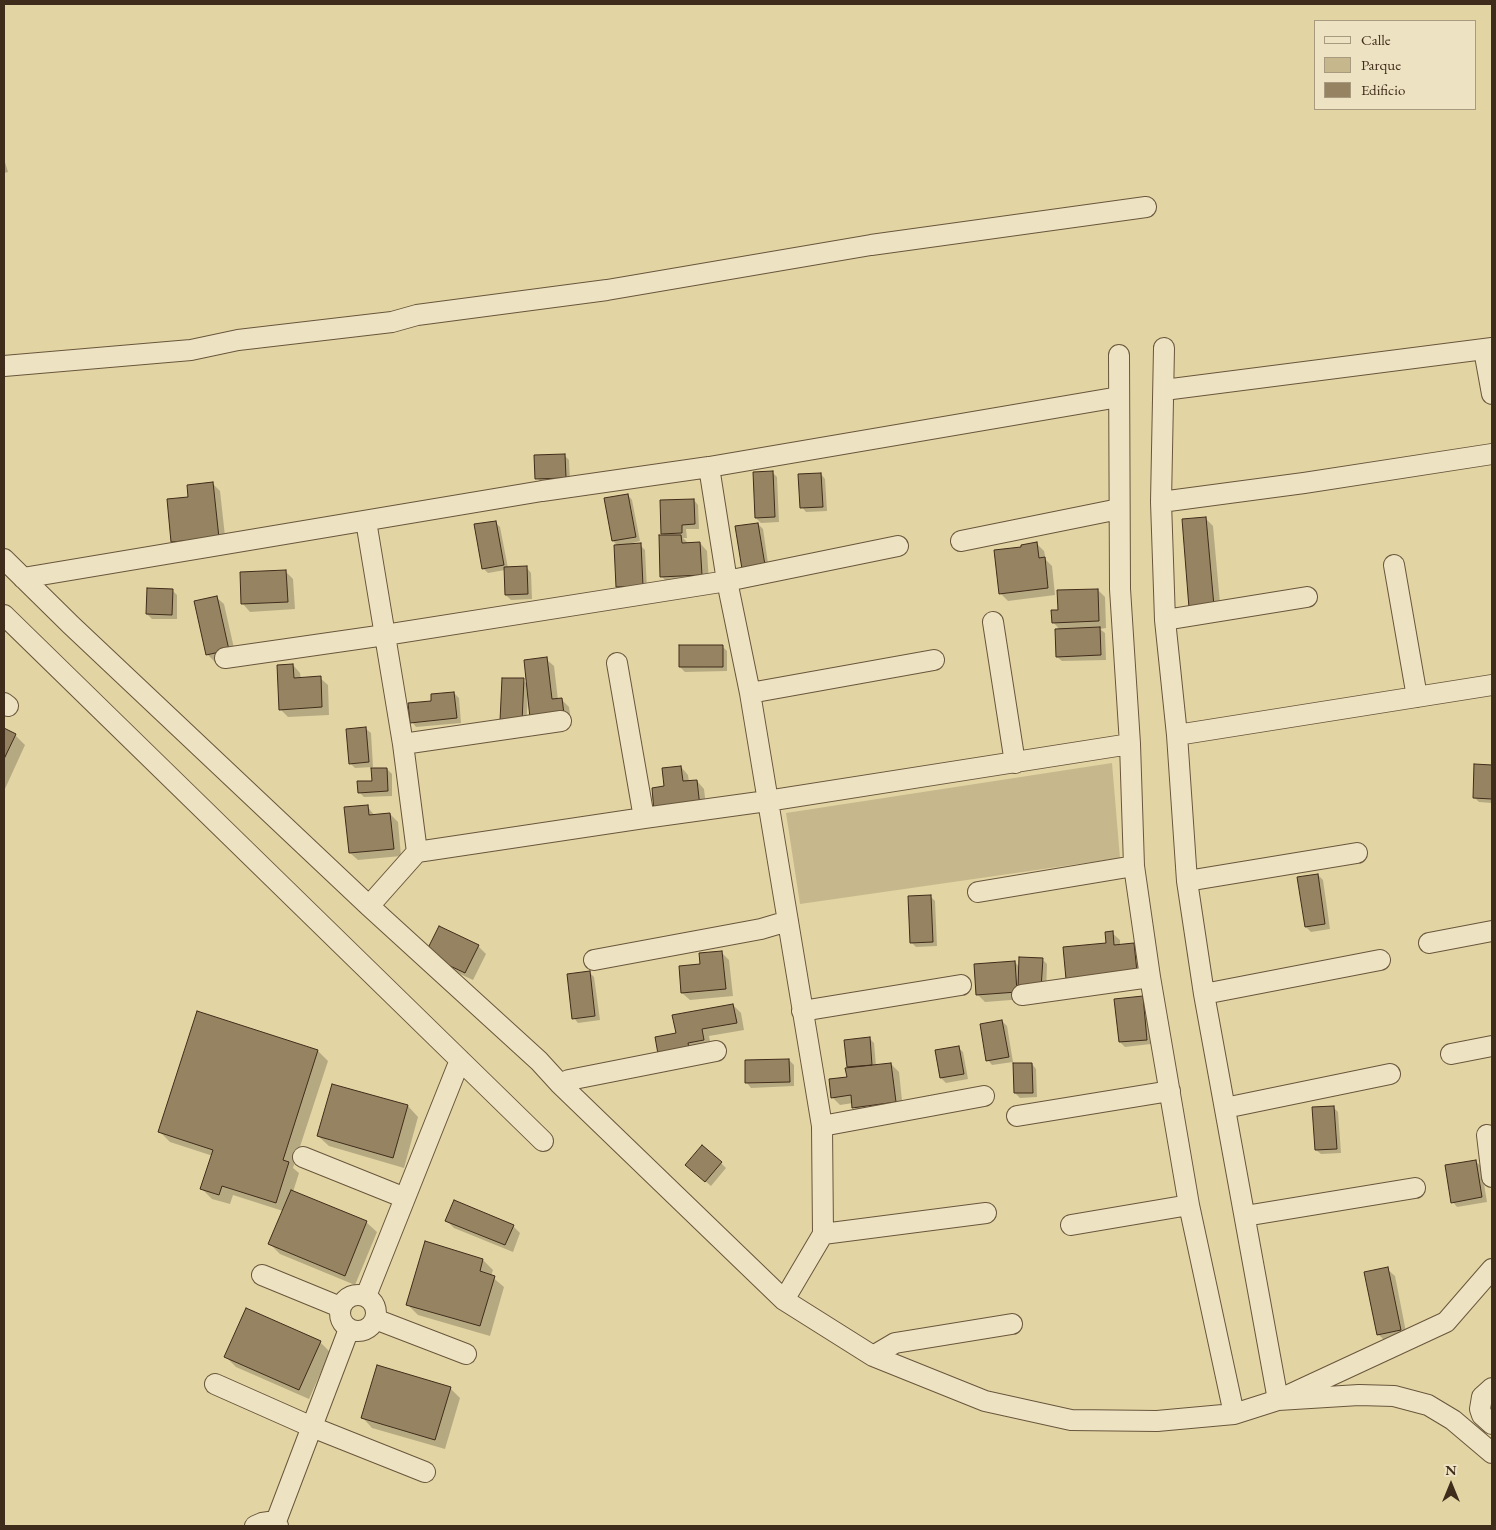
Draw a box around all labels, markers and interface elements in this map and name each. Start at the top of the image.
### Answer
legend [1314,20,1476,110]
text: Calle [1361,30,1391,49]
text: Parque [1361,55,1401,74]
text: Edificio [1361,80,1405,99]
north arrow [1426,1460,1476,1510]
text: N [1445,1461,1457,1479]

